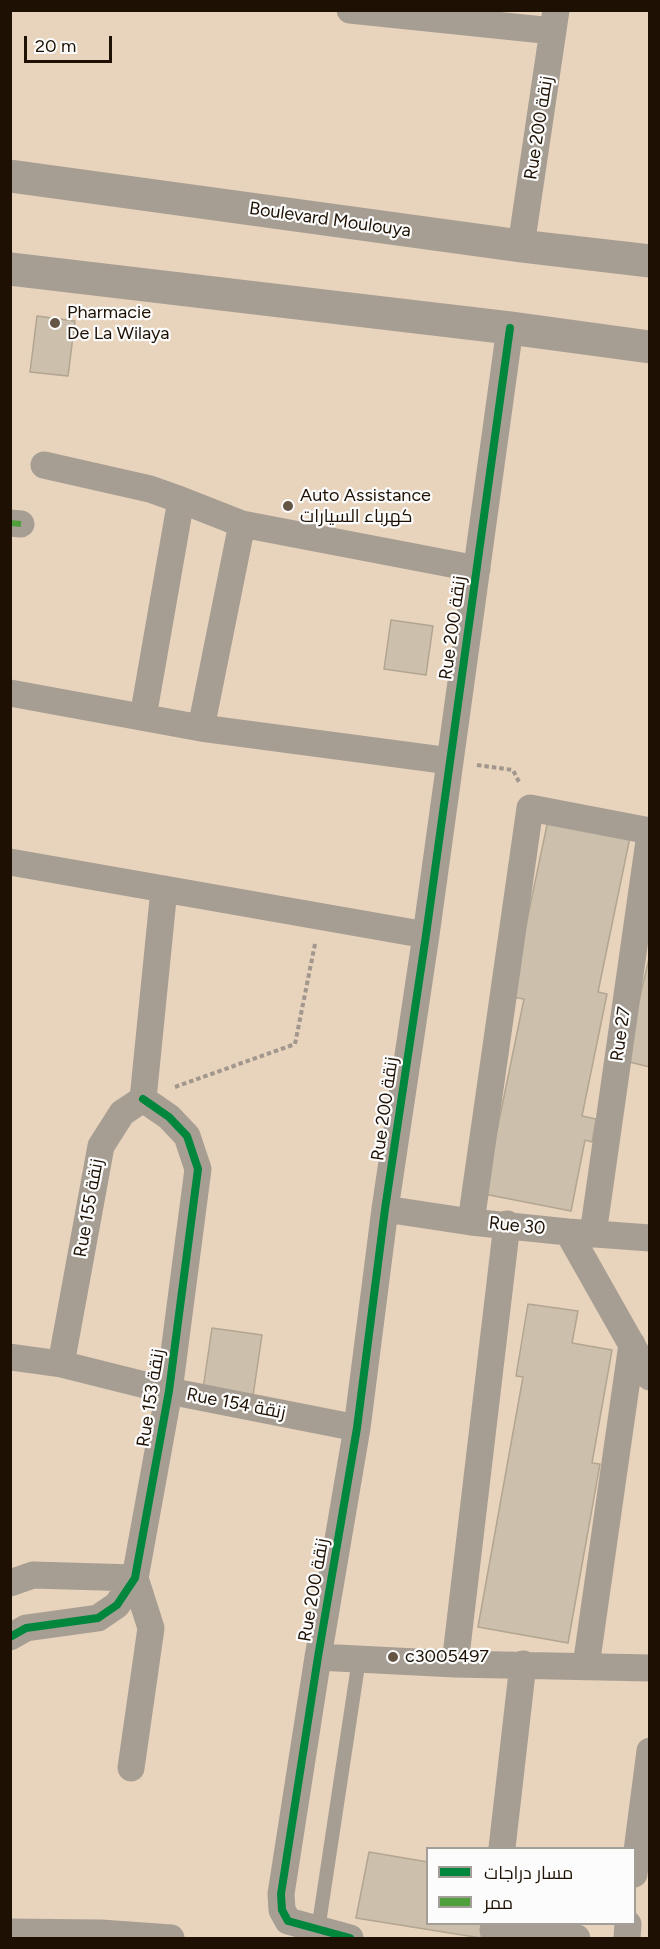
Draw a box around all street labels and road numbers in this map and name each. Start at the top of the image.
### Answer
street label: Rue 200 زنقة [520,75,558,181]
street label: Boulevard Moulouya [248,198,412,242]
street label: Rue 200 زنقة [435,575,471,681]
street label: Rue 27 [606,1005,636,1063]
street label: Rue 200 زنقة [367,1056,403,1162]
street label: Rue 155 زنقة [70,1157,108,1259]
street label: Rue 30 [488,1212,546,1240]
street label: Rue 153 زنقة [133,1347,169,1449]
street label: Rue 154 زنقة [185,1384,287,1424]
street label: Rue 200 زنقة [294,1537,334,1643]

